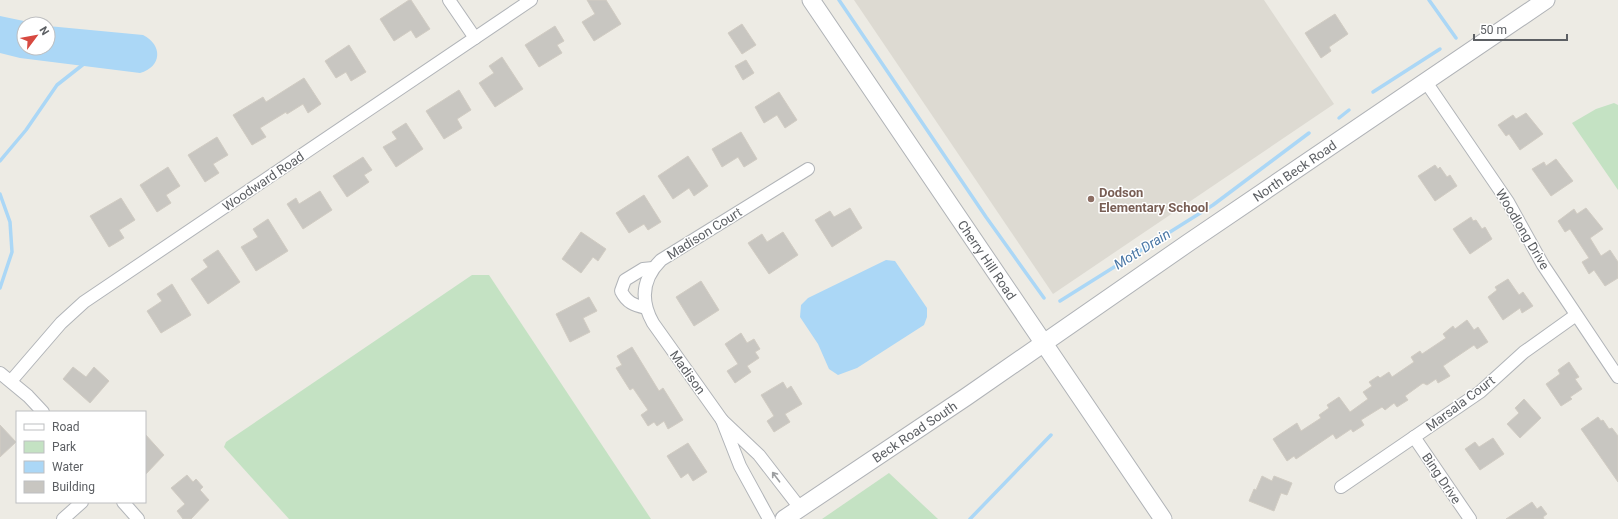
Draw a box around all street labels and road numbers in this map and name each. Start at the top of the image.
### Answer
street label: North Beck Road [1250,138,1339,205]
street label: Woodward Road [220,149,307,214]
street label: Woodlong Drive [1493,186,1552,272]
street label: Madison Court [664,204,744,262]
street label: Cherry Hill Road [955,218,1019,303]
street label: Madison [667,348,708,397]
street label: Marsala Court [1423,373,1498,434]
street label: Beck Road South [870,398,960,466]
street label: Bing Drive [1419,450,1464,507]

